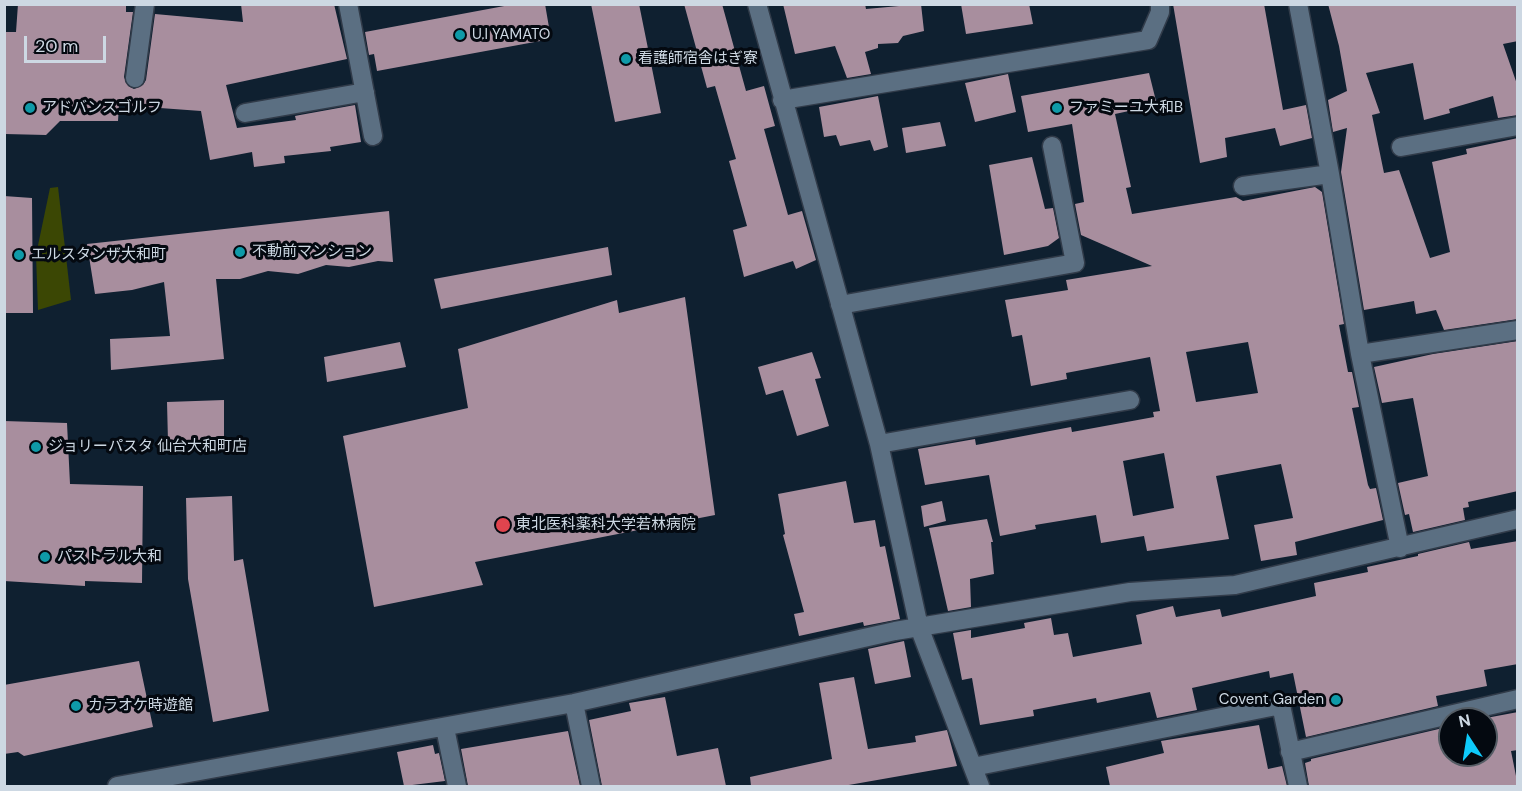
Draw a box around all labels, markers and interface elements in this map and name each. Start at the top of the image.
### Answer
scale bar [27,24,110,62]
place label: U.I YAMATO [472,26,550,44]
marker: U.I YAMATO [453,28,467,42]
text: 20 m [35,34,78,58]
place label: 看護師宿舎はぎ寮 [638,50,758,68]
marker: 看護師宿舎はぎ寮 [619,52,633,66]
place label: アドバンスゴルフ [42,99,162,117]
place label: ファミーユ大和B [1069,99,1183,117]
marker: アドバンスゴルフ [23,101,37,115]
marker: ファミーユ大和B [1050,101,1064,115]
place label: 不動前マンション [252,243,372,261]
marker: 不動前マンション [233,245,247,259]
place label: エルスタンザ大和町 [31,246,166,264]
marker: エルスタンザ大和町 [12,248,26,262]
place label: ジョリーパスタ 仙台大和町店 [48,438,247,456]
marker: ジョリーパスタ 仙台大和町店 [29,440,43,454]
marker: 東北医科薬科大学若林病院 [494,516,512,534]
place label: 東北医科薬科大学若林病院 [516,516,696,534]
place label: パストラル大和 [57,548,162,566]
marker: パストラル大和 [38,550,52,564]
place label: Covent Garden [1219,691,1324,709]
marker: Covent Garden [1329,693,1343,707]
place label: カラオケ時遊館 [88,697,193,715]
marker: カラオケ時遊館 [69,699,83,713]
north arrow [1438,707,1498,767]
text: N [1457,709,1472,732]

